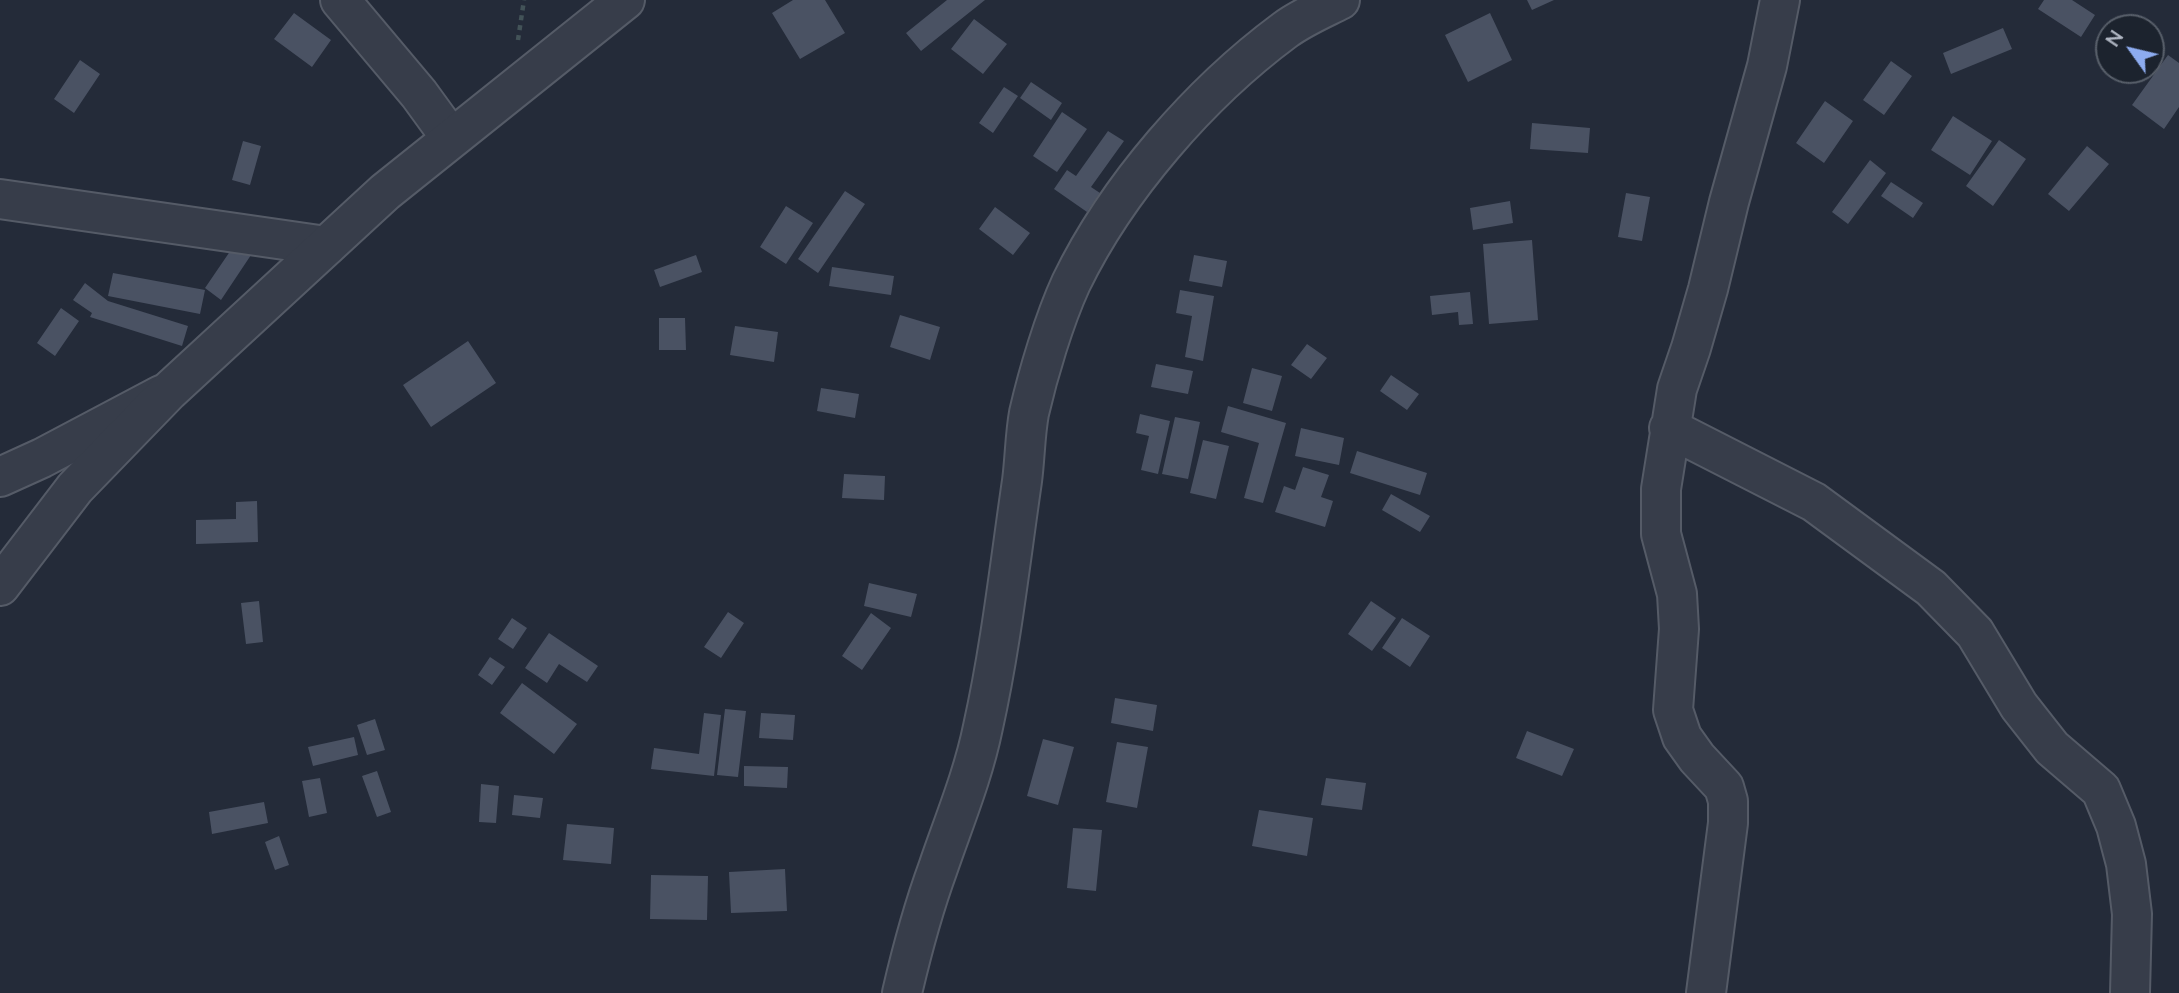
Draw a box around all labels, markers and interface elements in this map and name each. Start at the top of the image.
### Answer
north arrow [2095,14,2165,84]
text: N [2100,26,2127,51]

